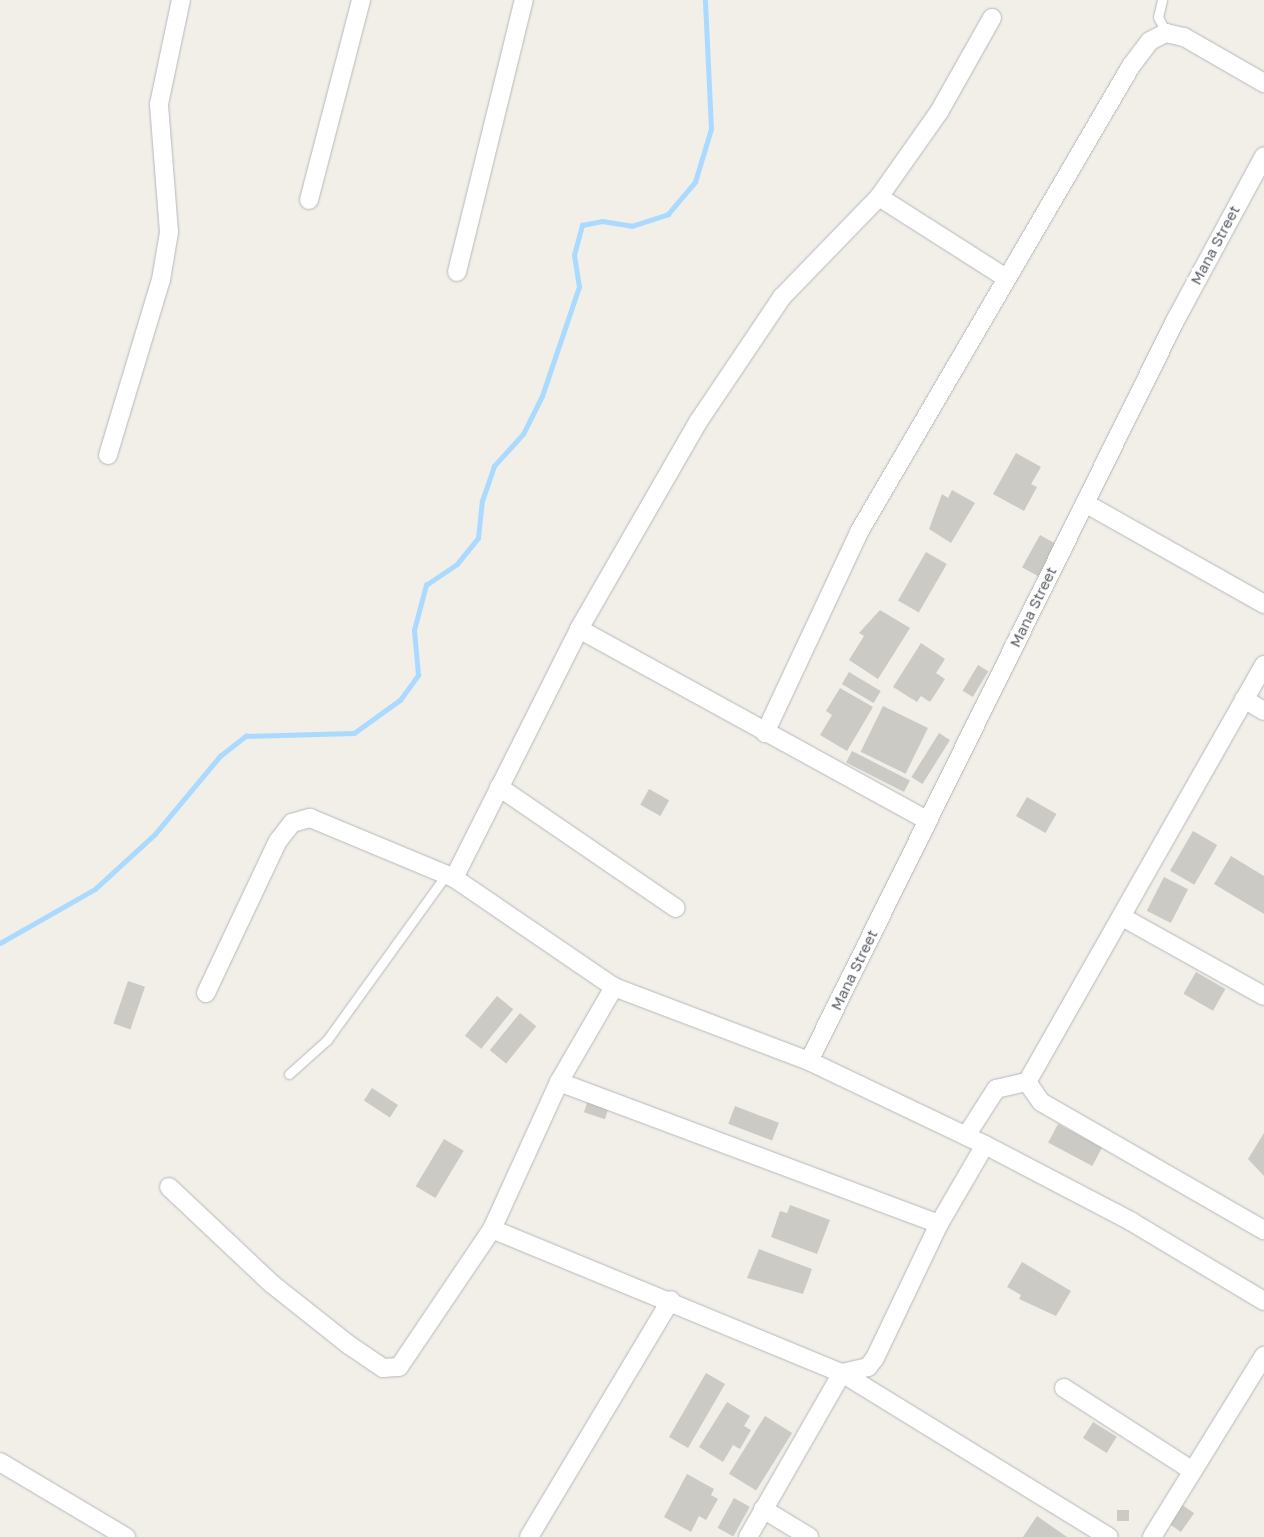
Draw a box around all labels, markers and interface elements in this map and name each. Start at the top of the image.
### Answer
street label: Mana Street [1187,202,1243,288]
street label: Mana Street [1006,564,1060,650]
street label: Mana Street [827,927,881,1013]

